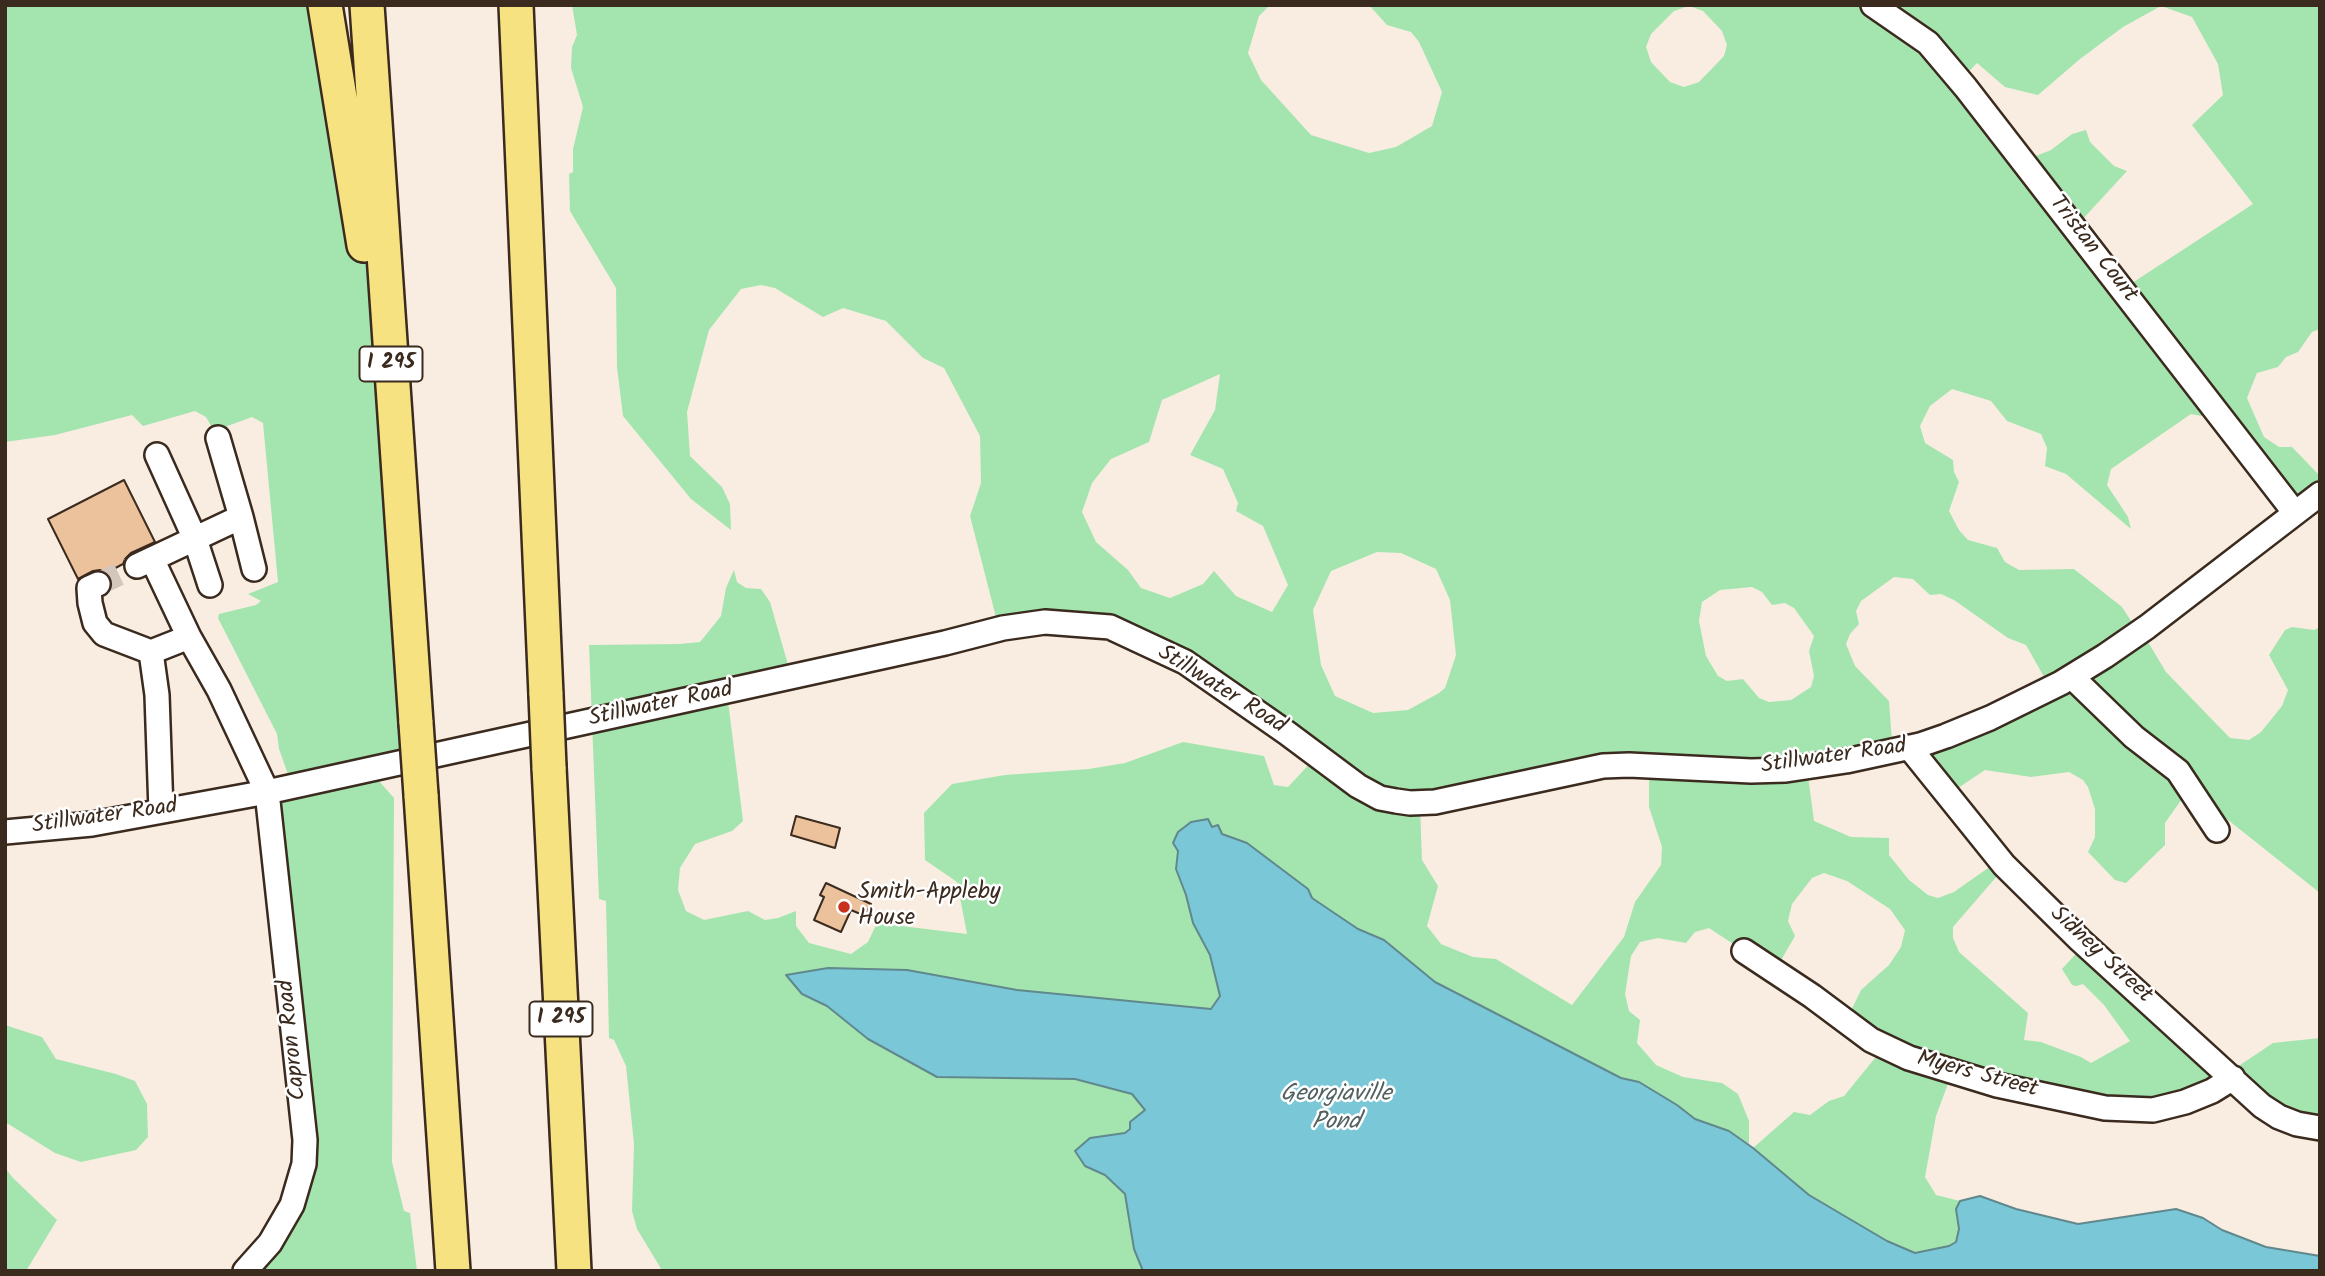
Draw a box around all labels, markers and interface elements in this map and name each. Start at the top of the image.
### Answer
street label: Tristan Court [2042,191,2142,309]
road number: I 295 [360,346,422,382]
street label: Stillwater Road [1152,641,1290,741]
street label: Stillwater Road [587,677,735,735]
street label: Stillwater Road [1760,734,1908,782]
street label: Stillwater Road [31,794,179,842]
place label: Smith-Appleby House [858,880,1001,934]
marker: Smith-Appleby House [836,899,852,915]
street label: Sidney Street [2043,902,2157,1010]
street label: Capron Road [274,978,314,1102]
road number: I 295 [530,1002,592,1036]
street label: Myers Street [1913,1047,2041,1105]
water label: Georgiaville Pond [1280,1082,1392,1138]

